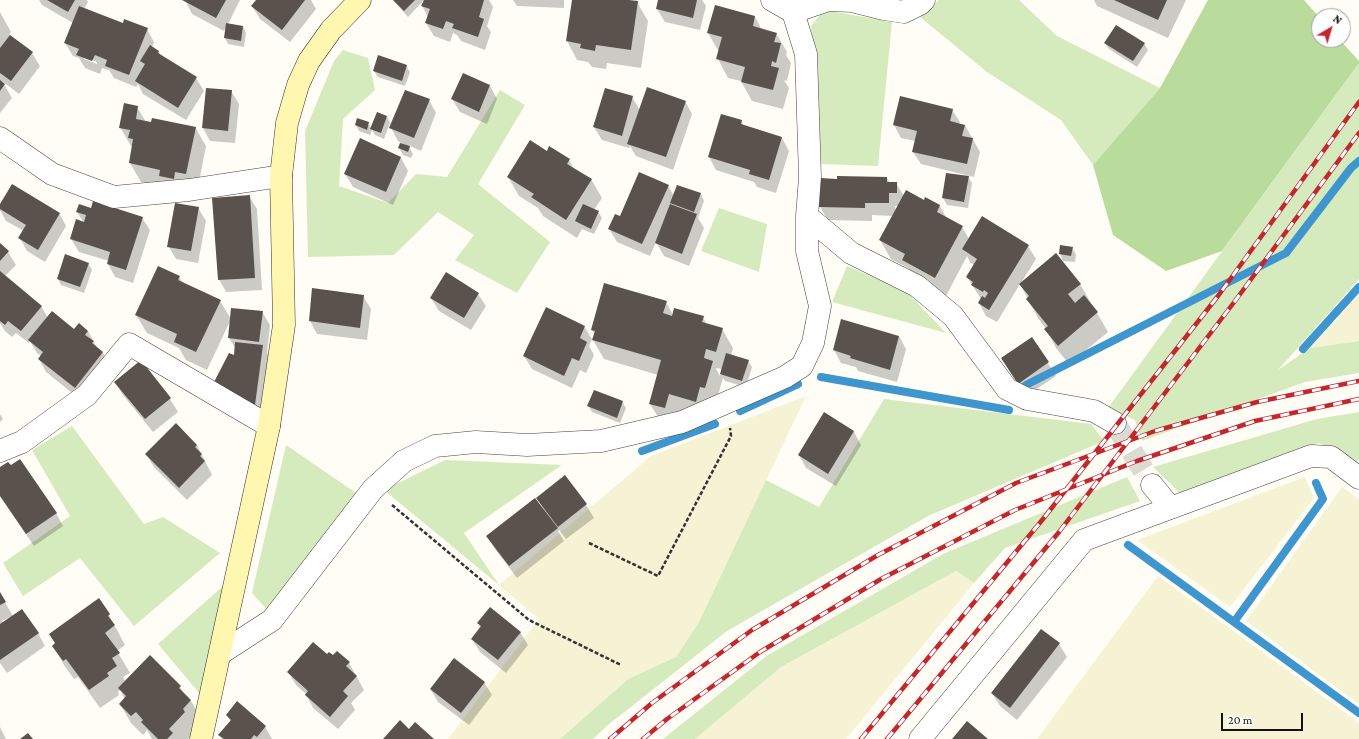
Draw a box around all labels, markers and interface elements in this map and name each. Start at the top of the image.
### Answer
north arrow [1311,8,1351,48]
text: N [1331,12,1344,26]
scale bar [1223,705,1305,731]
text: 20 m [1228,713,1252,727]

